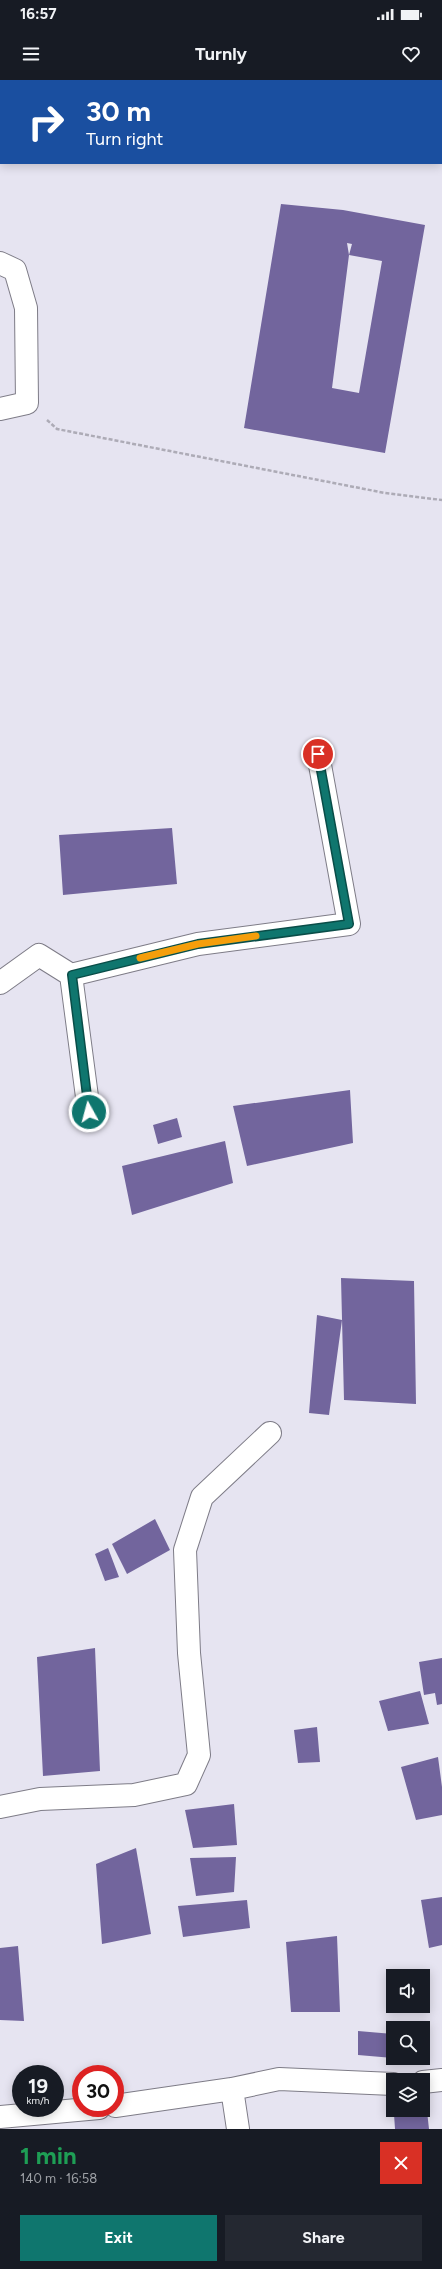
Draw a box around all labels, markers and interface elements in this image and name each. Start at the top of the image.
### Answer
text: 16:57 [20,5,57,23]
icon: menu [20,43,42,65]
text: Turnly [195,43,247,65]
icon: heart [400,43,422,65]
text: 30 m [86,94,151,128]
icon: right [20,96,72,148]
text: Turn right [86,128,163,150]
pin [301,737,335,771]
icon: arrive [307,743,329,765]
position arrow [68,1091,110,1133]
map controls [386,1969,430,2117]
button: sound [386,1969,430,2013]
button: search [386,2021,430,2065]
speed limit sign: 30 [72,2065,124,2117]
button: layers [386,2073,430,2117]
text: 19 [28,2074,48,2098]
text: km/h [27,2094,49,2107]
text: 1 min [20,2141,77,2170]
button: close [380,2142,422,2184]
text: 140 m · 16:58 [20,2171,97,2186]
button: Exit [20,2215,217,2261]
button: Share [225,2215,422,2261]

